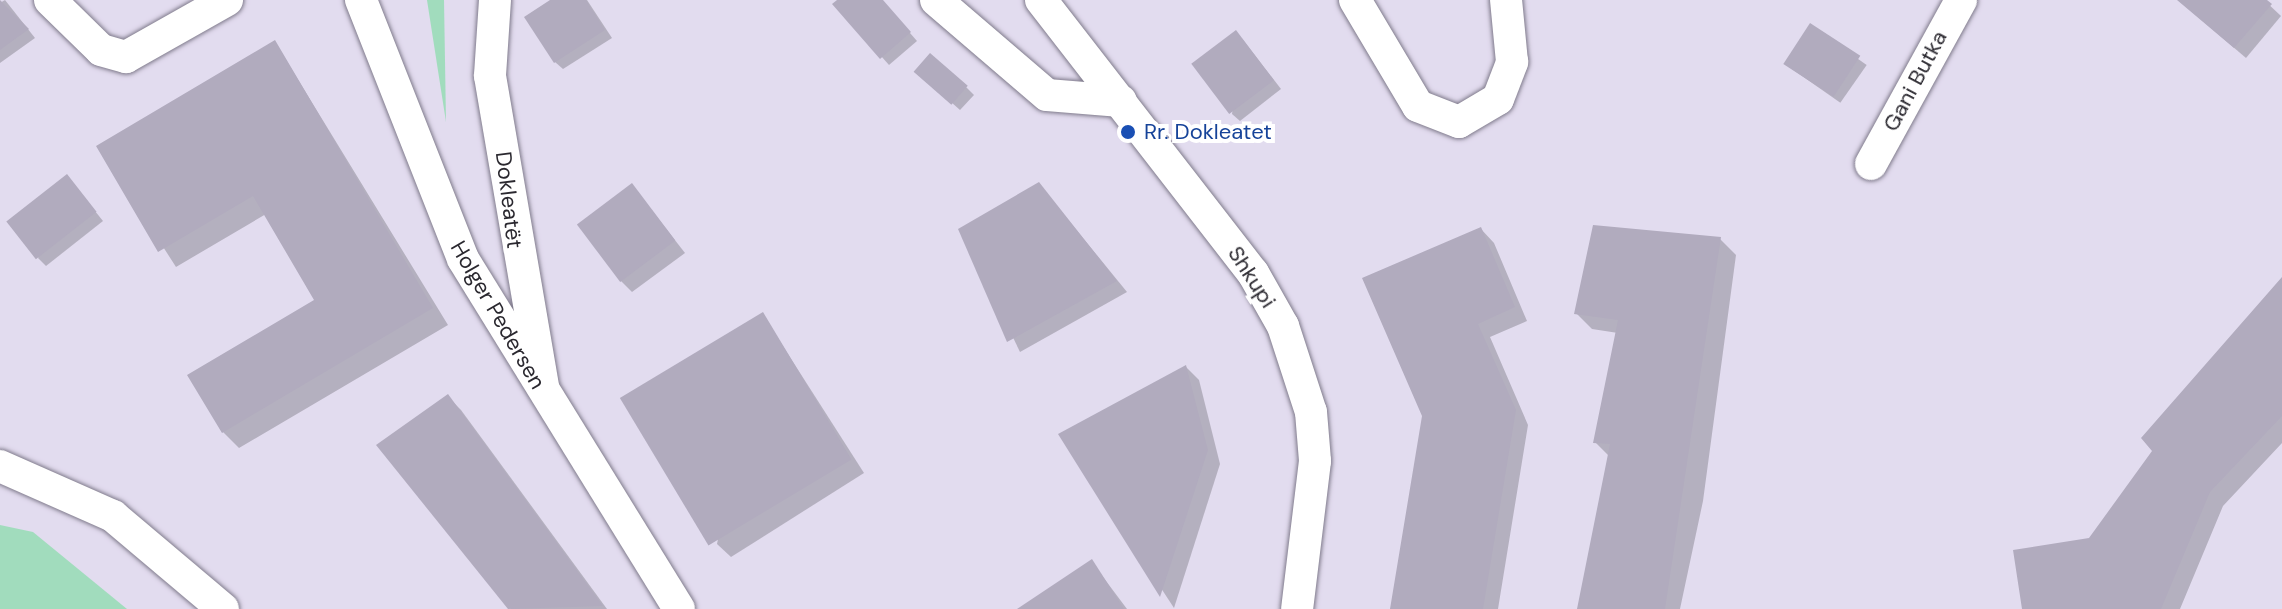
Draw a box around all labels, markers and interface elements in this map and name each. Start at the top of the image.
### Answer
street label: Gani Butka [1878,26,1952,136]
place label: Rr. Dokleatet [1144,119,1272,145]
marker: Rr. Dokleatet [1119,123,1137,141]
street label: Dokleatët [490,150,528,250]
street label: Holger Pedersen [445,236,551,394]
street label: Shkupi [1222,241,1282,313]

